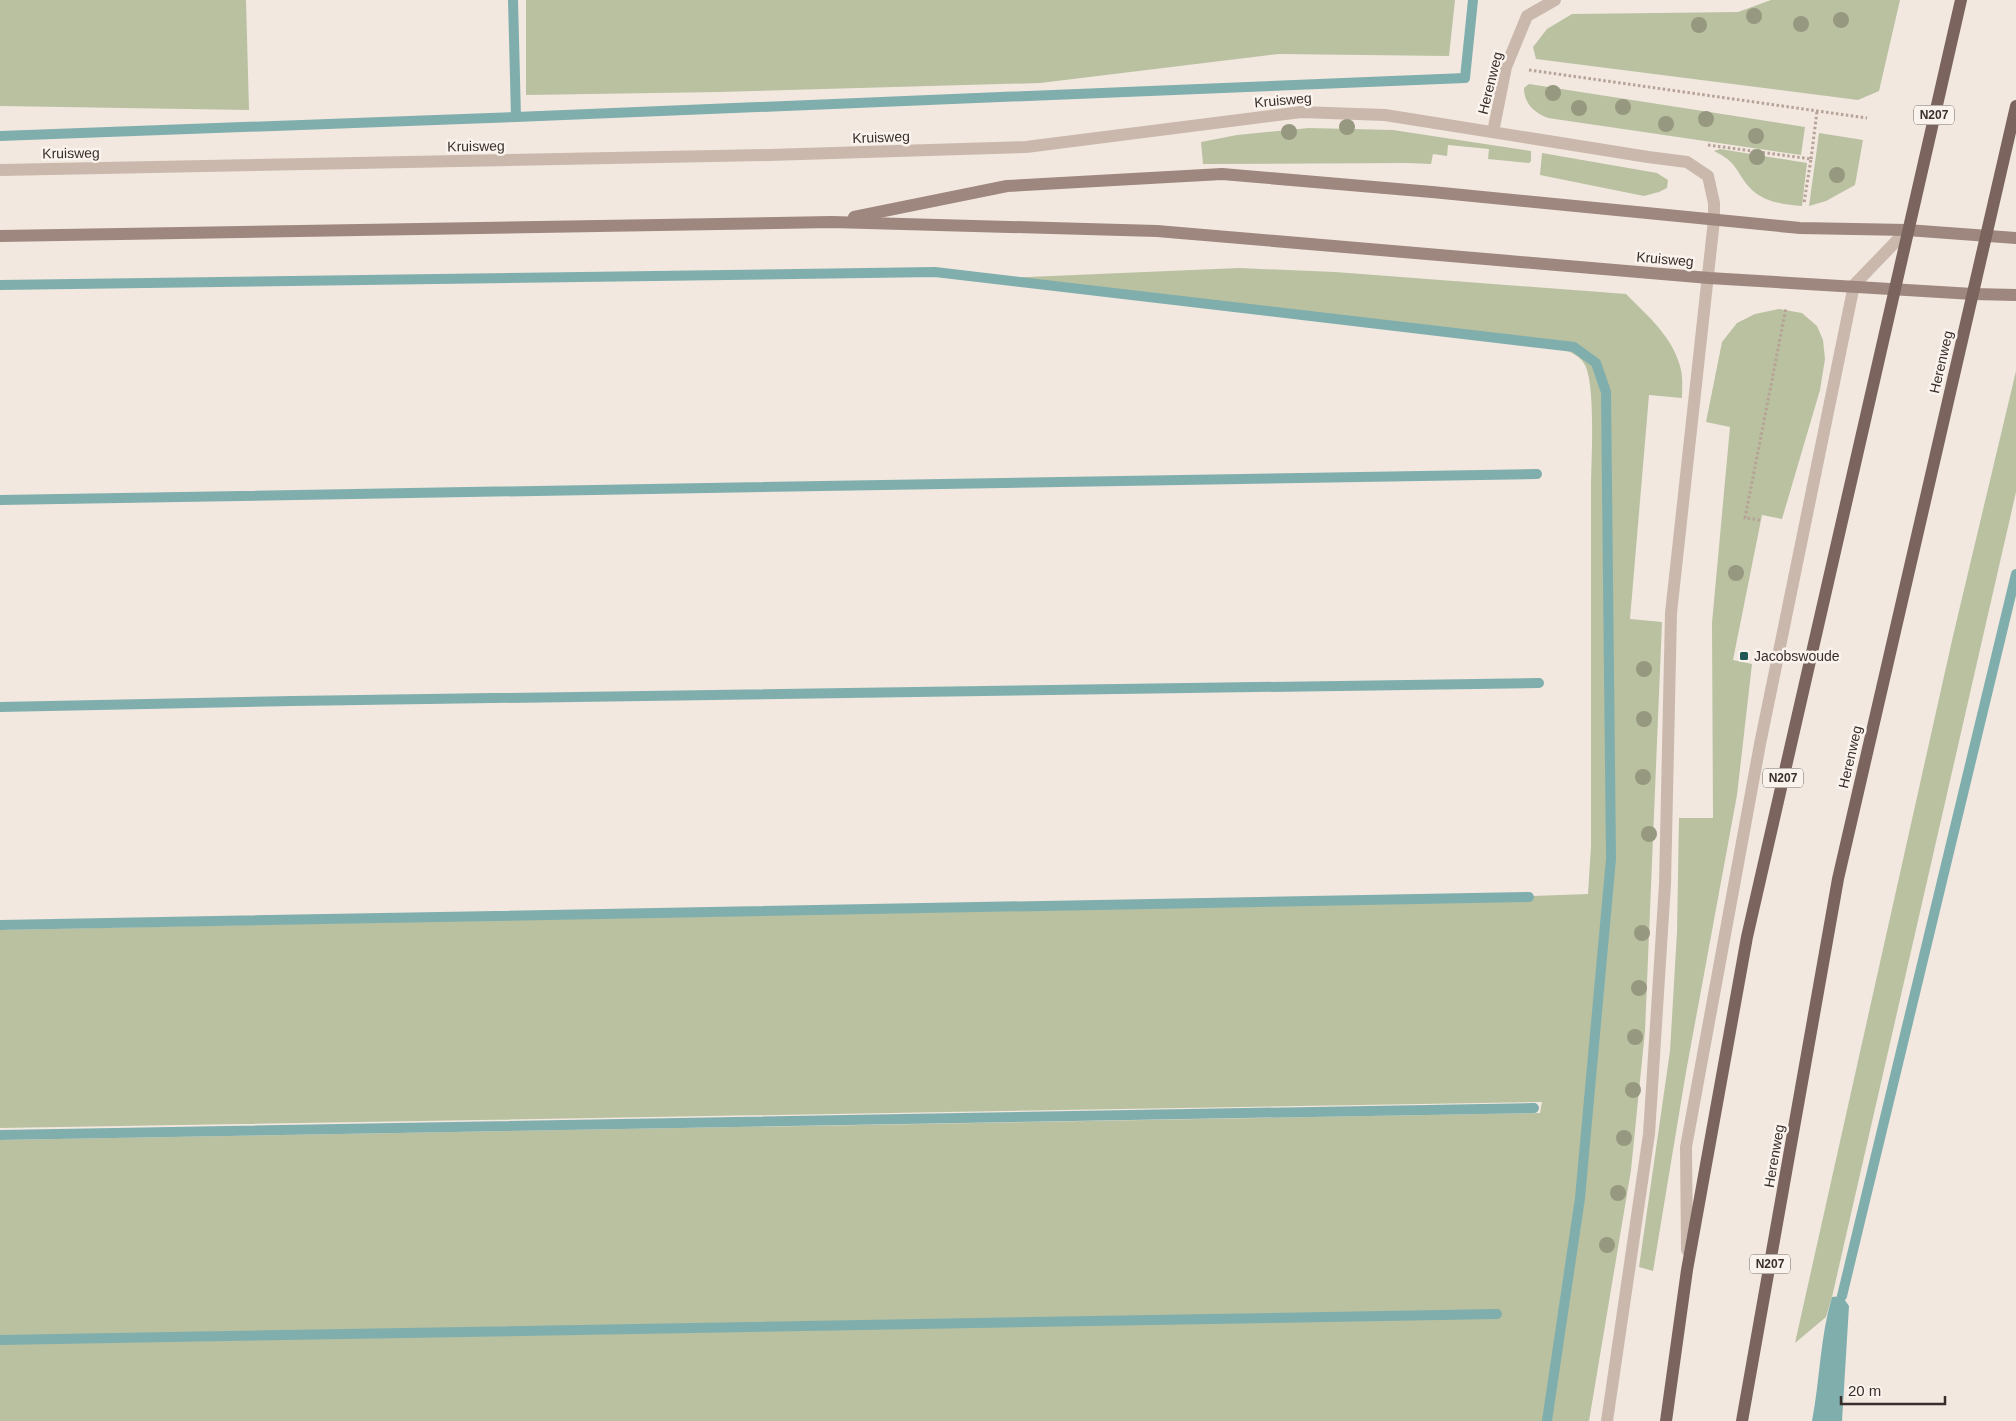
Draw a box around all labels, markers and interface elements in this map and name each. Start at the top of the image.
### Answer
street label: Herenweg [1475,50,1505,116]
street label: Kruisweg [1254,90,1312,110]
road number: N207 [1914,106,1954,124]
street label: Kruisweg [852,128,910,146]
street label: Kruisweg [447,137,505,155]
street label: Kruisweg [42,144,100,162]
street label: Kruisweg [1636,249,1694,269]
street label: Herenweg [1926,329,1956,395]
place label: Jacobswoude [1754,648,1840,664]
marker: Jacobswoude [1738,650,1750,662]
street label: Herenweg [1835,724,1865,790]
road number: N207 [1763,768,1803,788]
street label: Herenweg [1761,1123,1787,1189]
road number: N207 [1750,1254,1790,1274]
scale bar [1841,1374,1945,1406]
text: 20 m [1848,1382,1881,1399]

